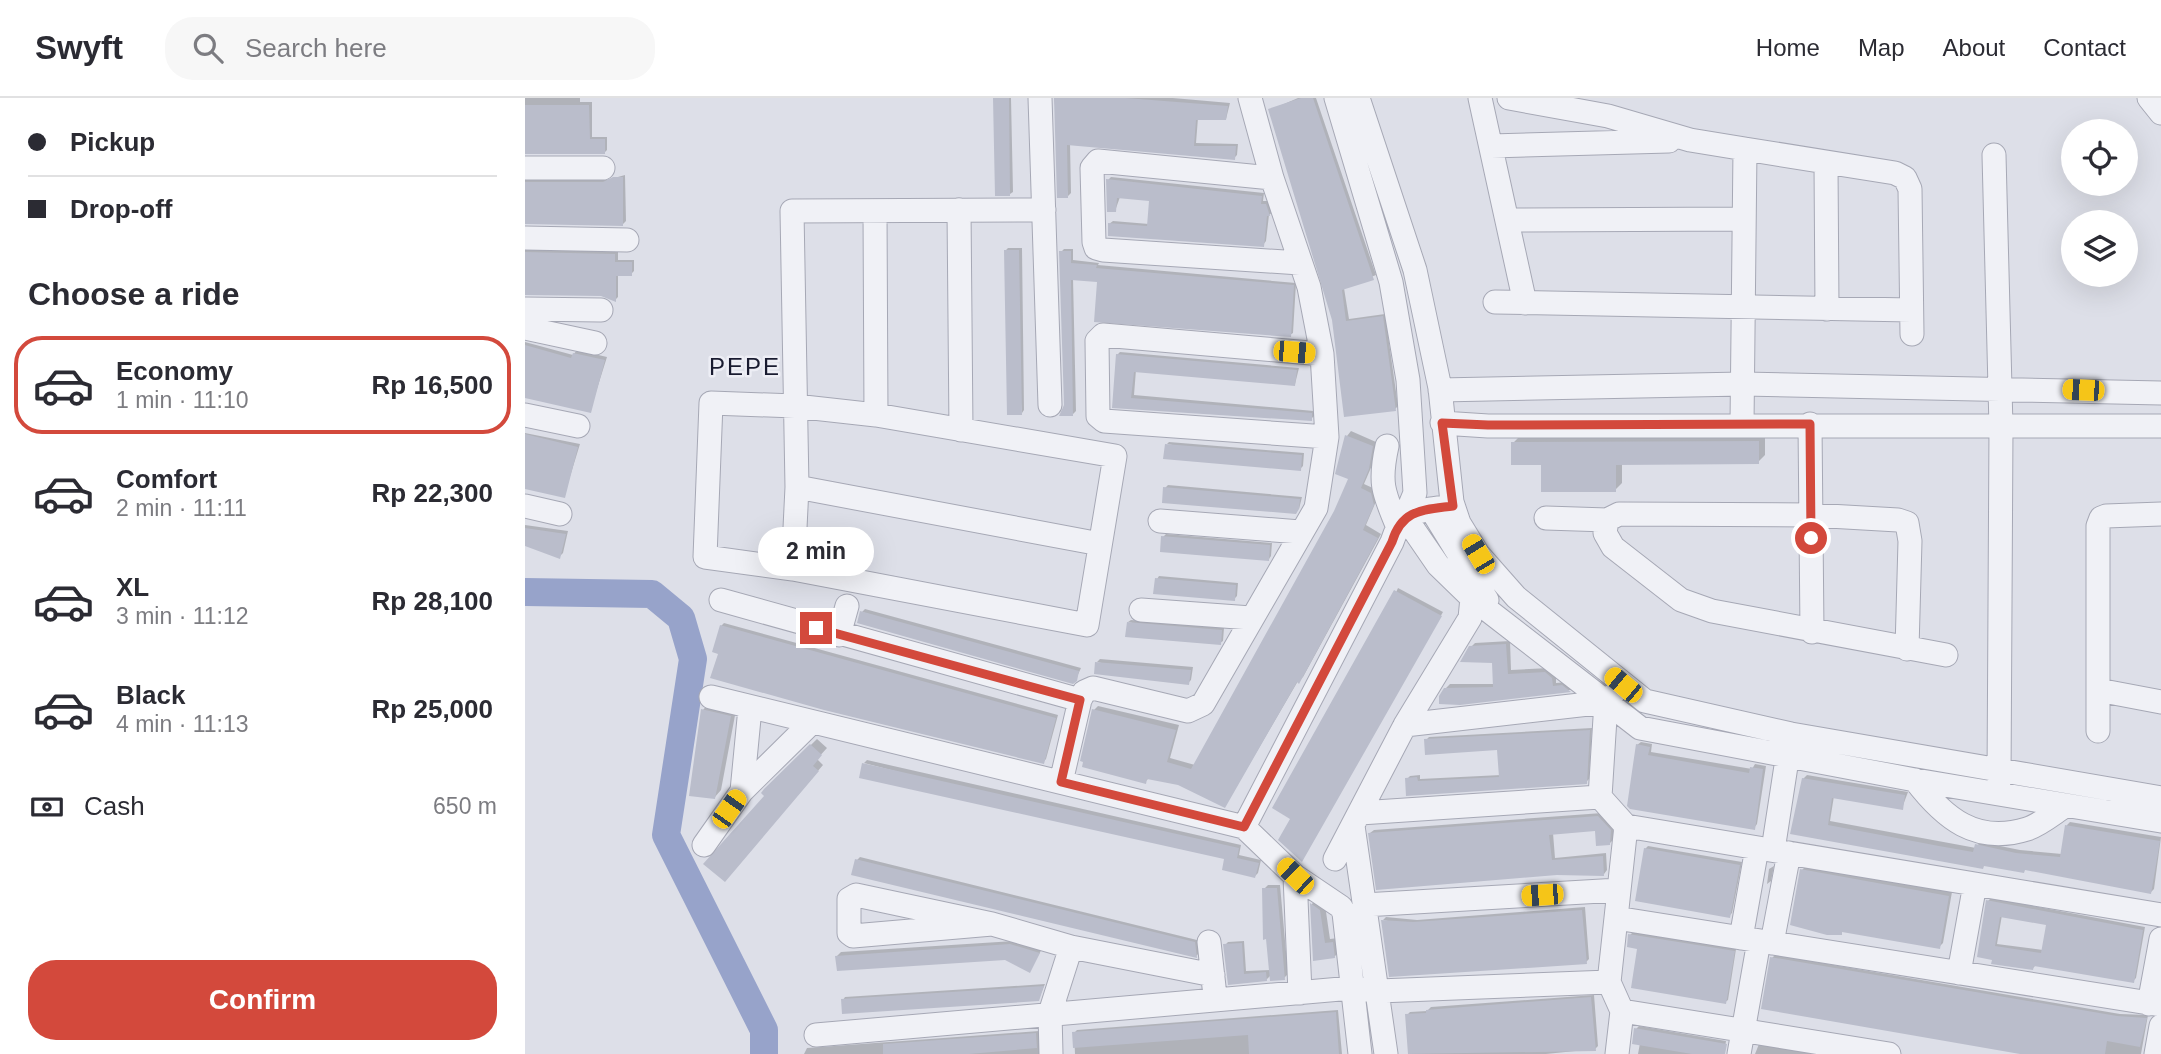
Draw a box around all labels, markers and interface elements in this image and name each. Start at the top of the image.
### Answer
search box [165,17,655,80]
text: Swyft [35,29,123,66]
icon: search [189,29,227,67]
text: Search here [245,33,387,63]
text: Home [1756,34,1820,61]
text: Map [1858,34,1905,61]
text: About [1943,34,2005,61]
text: Contact [2043,34,2126,61]
map controls [2061,119,2138,287]
button: locate [2061,119,2138,196]
text: Pickup [70,127,155,157]
text: Drop-off [70,194,173,224]
button: layers [2061,210,2138,287]
text: Choose a ride [28,276,240,312]
car [1273,340,1316,364]
district label: PEPE [709,353,781,380]
icon: car [32,354,95,417]
text: Economy [116,356,233,386]
text: Rp 16,500 [372,370,493,400]
car [2062,379,2105,401]
text: 1 min · 11:10 [116,387,249,413]
icon: car [32,462,95,525]
text: Comfort [116,464,217,494]
text: Rp 22,300 [372,478,493,508]
text: 2 min · 11:11 [116,495,247,521]
route start [1795,522,1827,554]
callout: 2 min [758,526,874,575]
car [1459,531,1498,577]
text: 2 min [786,538,846,564]
icon: car [32,570,95,633]
text: XL [116,572,149,602]
text: Rp 28,100 [372,586,493,616]
text: 3 min · 11:12 [116,603,249,629]
route end [800,612,832,644]
car [1601,663,1646,707]
icon: car [32,678,95,741]
text: Black [116,680,185,710]
text: Rp 25,000 [372,694,493,724]
text: 4 min · 11:13 [116,711,249,737]
car [709,786,750,832]
icon: cash [28,788,66,826]
text: Cash [84,791,145,821]
text: 650 m [433,793,497,819]
car [1273,854,1318,898]
car [1521,883,1564,907]
button: Confirm [28,960,497,1040]

